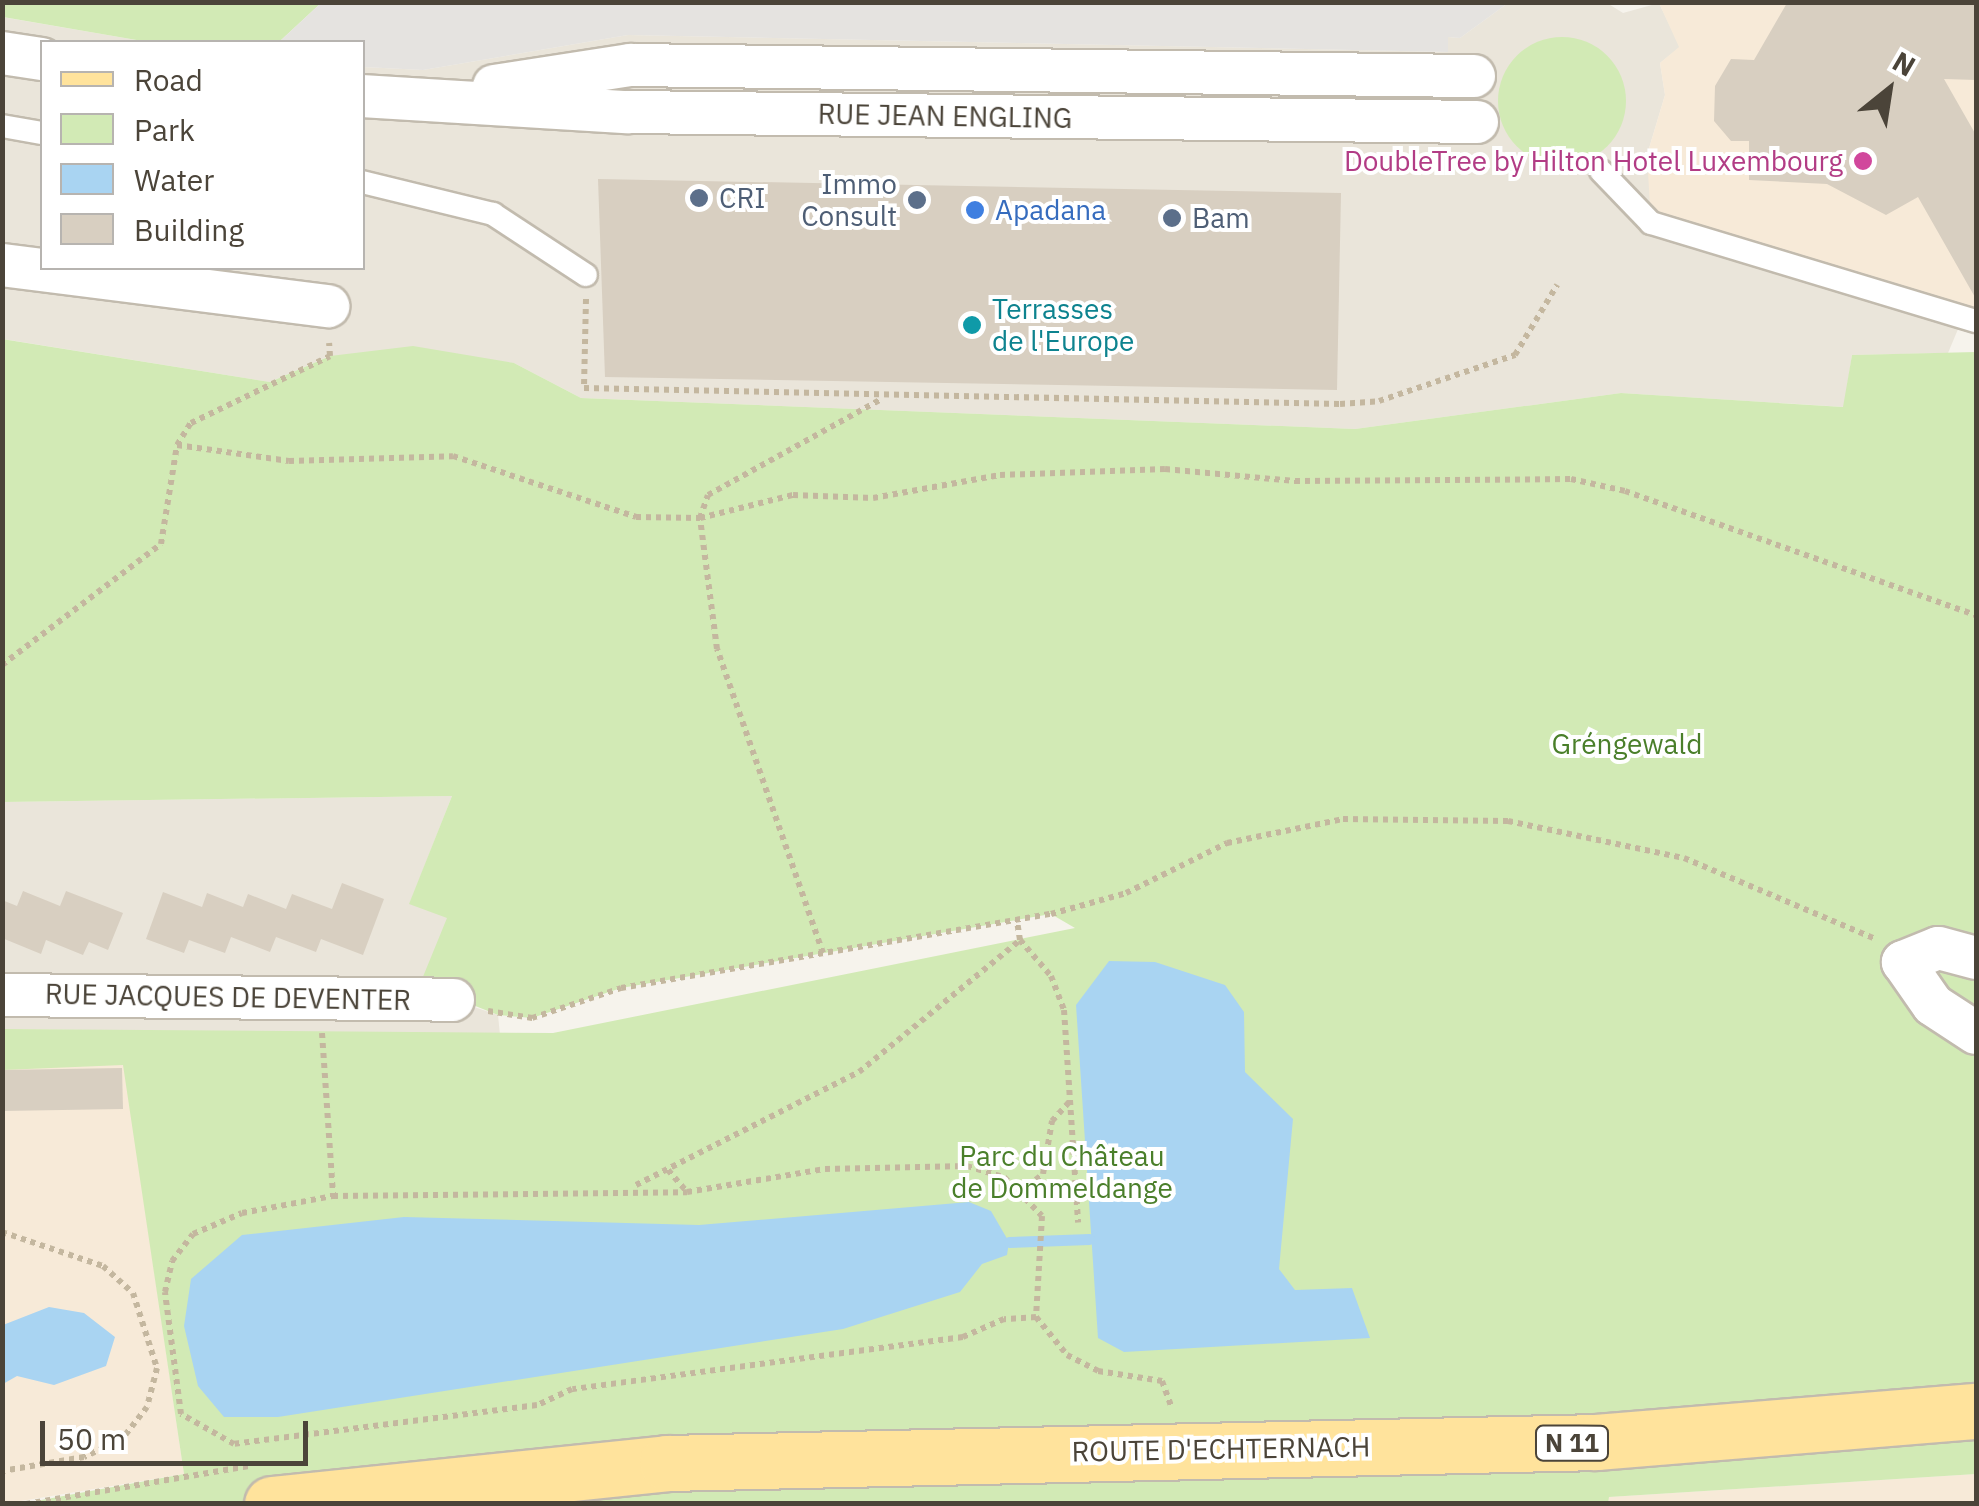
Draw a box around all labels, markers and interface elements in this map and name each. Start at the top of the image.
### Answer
legend [40,40,365,270]
north arrow [1839,40,1939,140]
text: N [1886,42,1922,85]
text: Road [134,60,203,99]
street label: RUE JEAN ENGLING [817,97,1073,135]
text: Park [134,110,195,149]
place label: DoubleTree by Hilton Hotel Luxembourg [1344,144,1843,178]
marker: DoubleTree by Hilton Hotel Luxembourg [1852,150,1874,172]
text: Water [134,160,214,199]
place label: Immo Consult [801,167,897,233]
place label: CRI [719,181,766,215]
marker: CRI [688,187,710,209]
marker: Immo Consult [906,189,928,211]
place label: Apadana [995,193,1106,227]
marker: Apadana [964,199,986,221]
place label: Bam [1192,201,1250,235]
marker: Bam [1161,207,1183,229]
text: Building [134,210,244,249]
place label: Terrasses de l'Europe [992,292,1134,358]
marker: Terrasses de l'Europe [961,314,983,336]
park label: Gréngewald [1552,727,1702,761]
street label: RUE JACQUES DE DEVENTER [45,977,411,1017]
park label: Parc du Château de Dommeldange [951,1139,1173,1205]
scale bar [45,1401,312,1463]
text: 50 m [57,1419,126,1458]
road number: N 11 [1534,1423,1610,1463]
street label: ROUTE D'ECHTERNACH [1071,1430,1371,1468]

